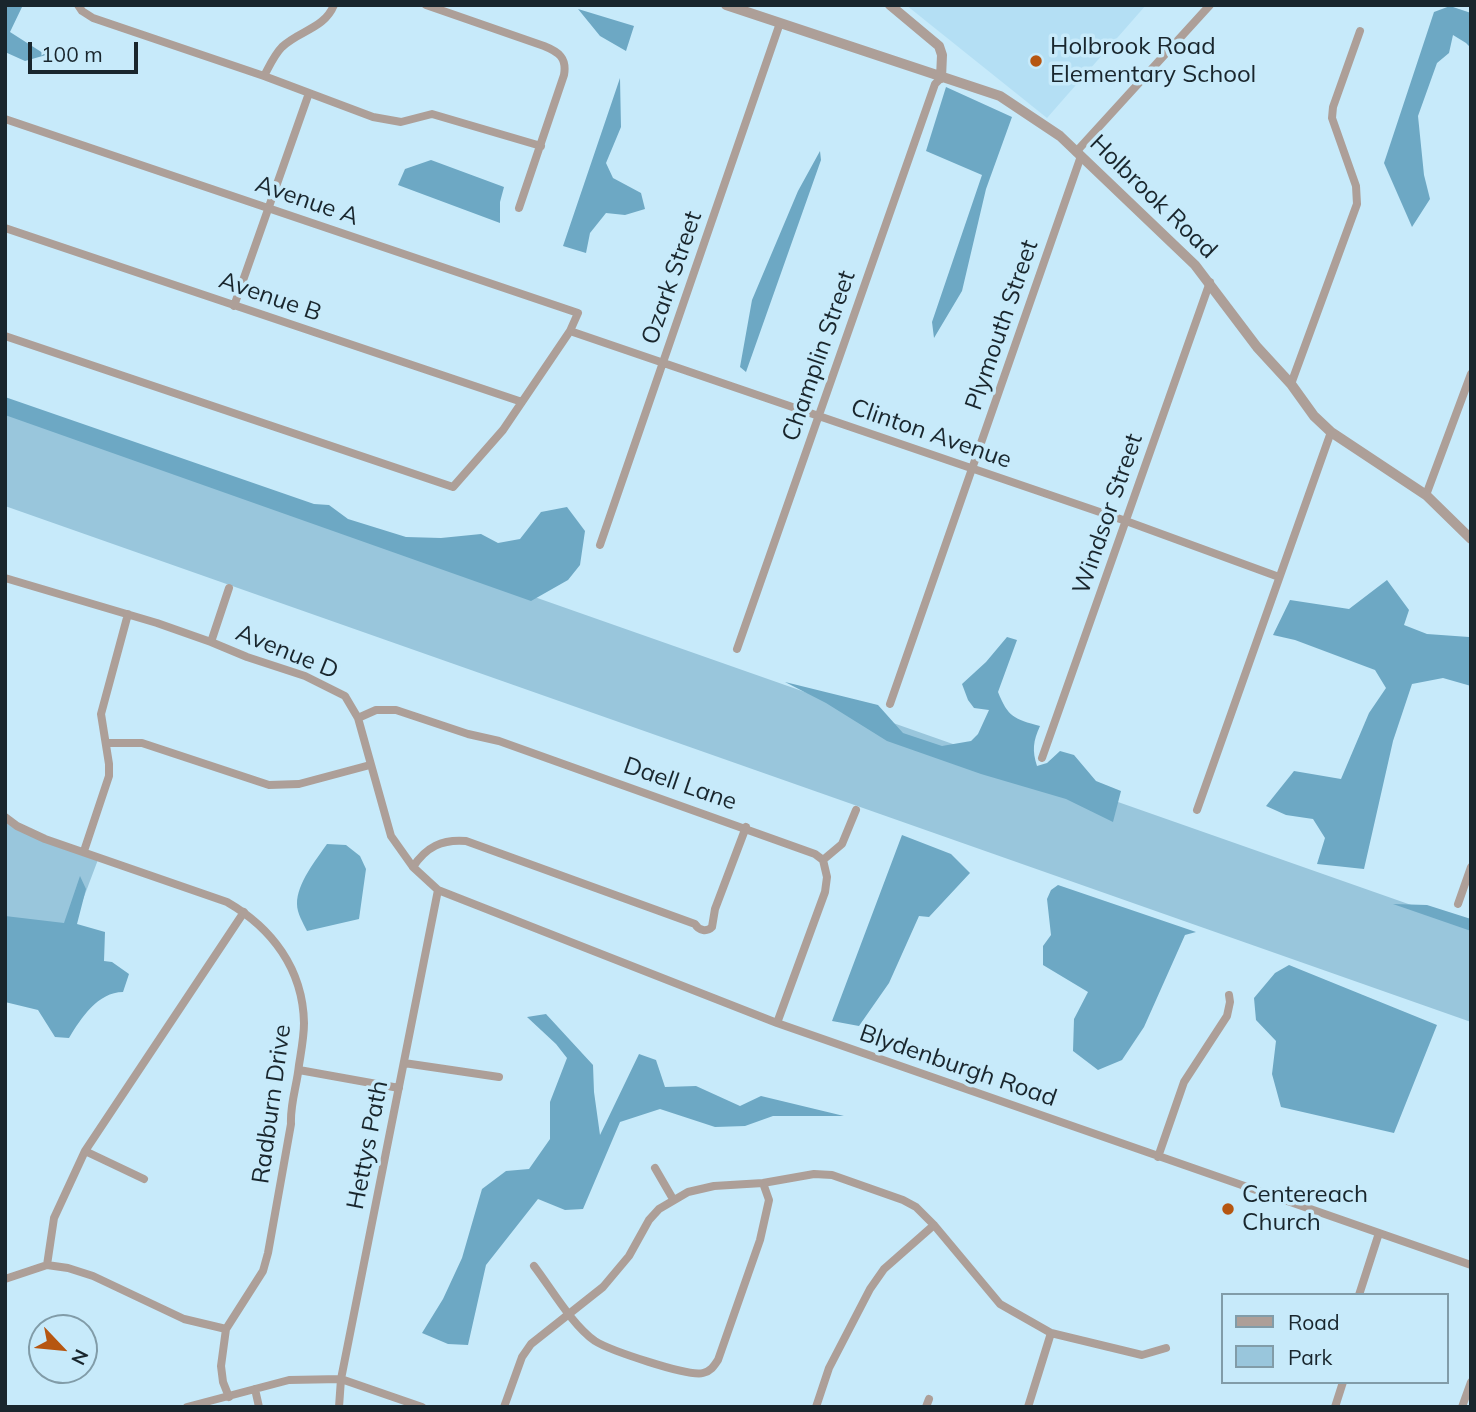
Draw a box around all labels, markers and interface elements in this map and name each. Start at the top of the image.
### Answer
scale bar [32,28,142,72]
place label: Holbrook Road Elementary School [1050,33,1256,89]
text: 100 m [41,41,103,67]
marker: Holbrook Road Elementary School [1028,53,1044,69]
street label: Holbrook Road [1083,129,1223,265]
street label: Avenue A [251,170,363,232]
street label: Ozark Street [636,208,708,348]
street label: Plymouth Street [959,236,1045,414]
street label: Avenue B [215,266,325,328]
street label: Champlin Street [776,267,862,445]
street label: Clinton Avenue [847,393,1015,475]
street label: Windsor Street [1067,430,1149,598]
street label: Avenue D [232,618,342,686]
street label: Daell Lane [620,751,740,817]
street label: Blydenburgh Road [856,1019,1060,1113]
street label: Radburn Drive [247,1022,297,1186]
street label: Hettys Path [341,1078,395,1212]
place label: Centereach Church [1242,1181,1368,1237]
marker: Centereach Church [1220,1201,1236,1217]
legend [1220,1293,1448,1384]
text: Road [1288,1309,1339,1335]
north arrow [28,1314,98,1384]
text: Park [1288,1344,1332,1370]
text: N [66,1346,94,1369]

